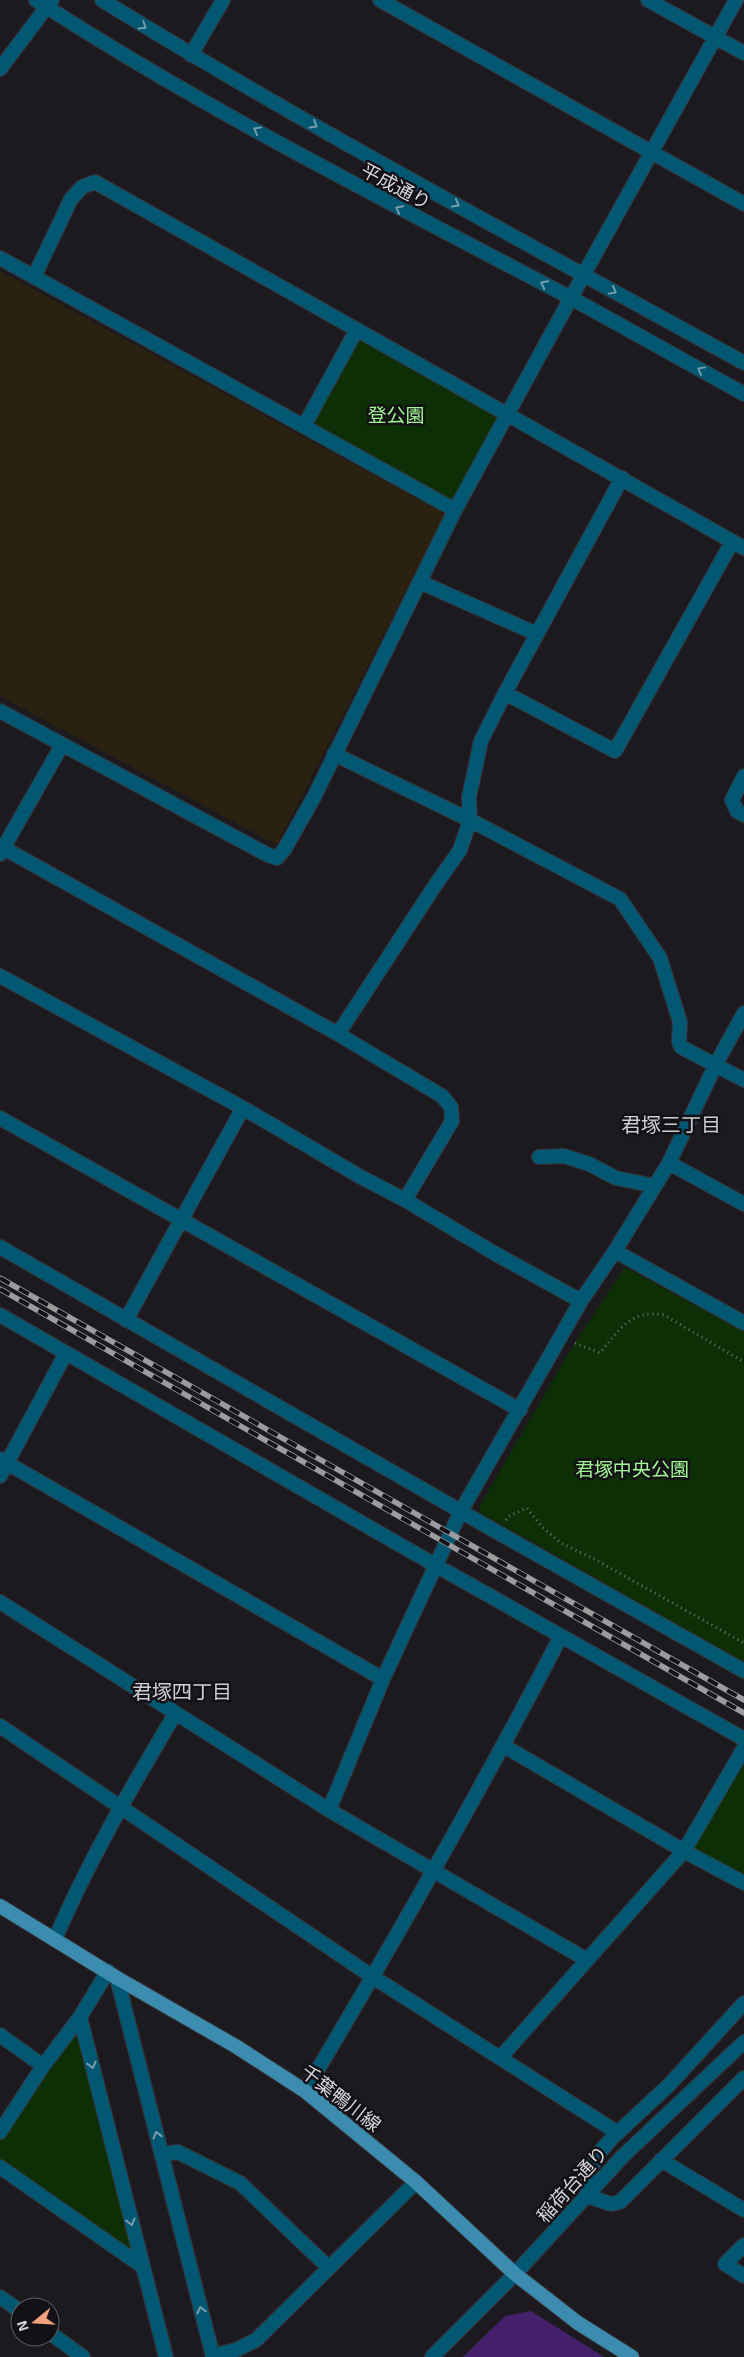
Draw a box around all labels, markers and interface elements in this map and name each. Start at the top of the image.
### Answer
one-way arrow [138,19,147,29]
one-way arrow [308,119,317,129]
one-way arrow [254,127,263,137]
street label: 平成通り [357,158,435,214]
one-way arrow [450,198,459,208]
one-way arrow [396,205,405,215]
one-way arrow [540,280,549,290]
one-way arrow [608,284,617,294]
one-way arrow [698,367,707,377]
park label: 登公園 [367,403,425,426]
district label: 君塚三丁目 [621,1112,721,1136]
park label: 君塚中央公園 [575,1457,689,1480]
district label: 君塚四丁目 [132,1679,232,1703]
street label: 千葉鴨川線 [297,2059,386,2136]
one-way arrow [86,2060,97,2069]
one-way arrow [152,2131,163,2140]
street label: 稲荷台通り [531,2141,612,2227]
one-way arrow [125,2218,136,2227]
north arrow [10,2297,60,2347]
one-way arrow [196,2305,207,2314]
text: N [13,2319,32,2334]

